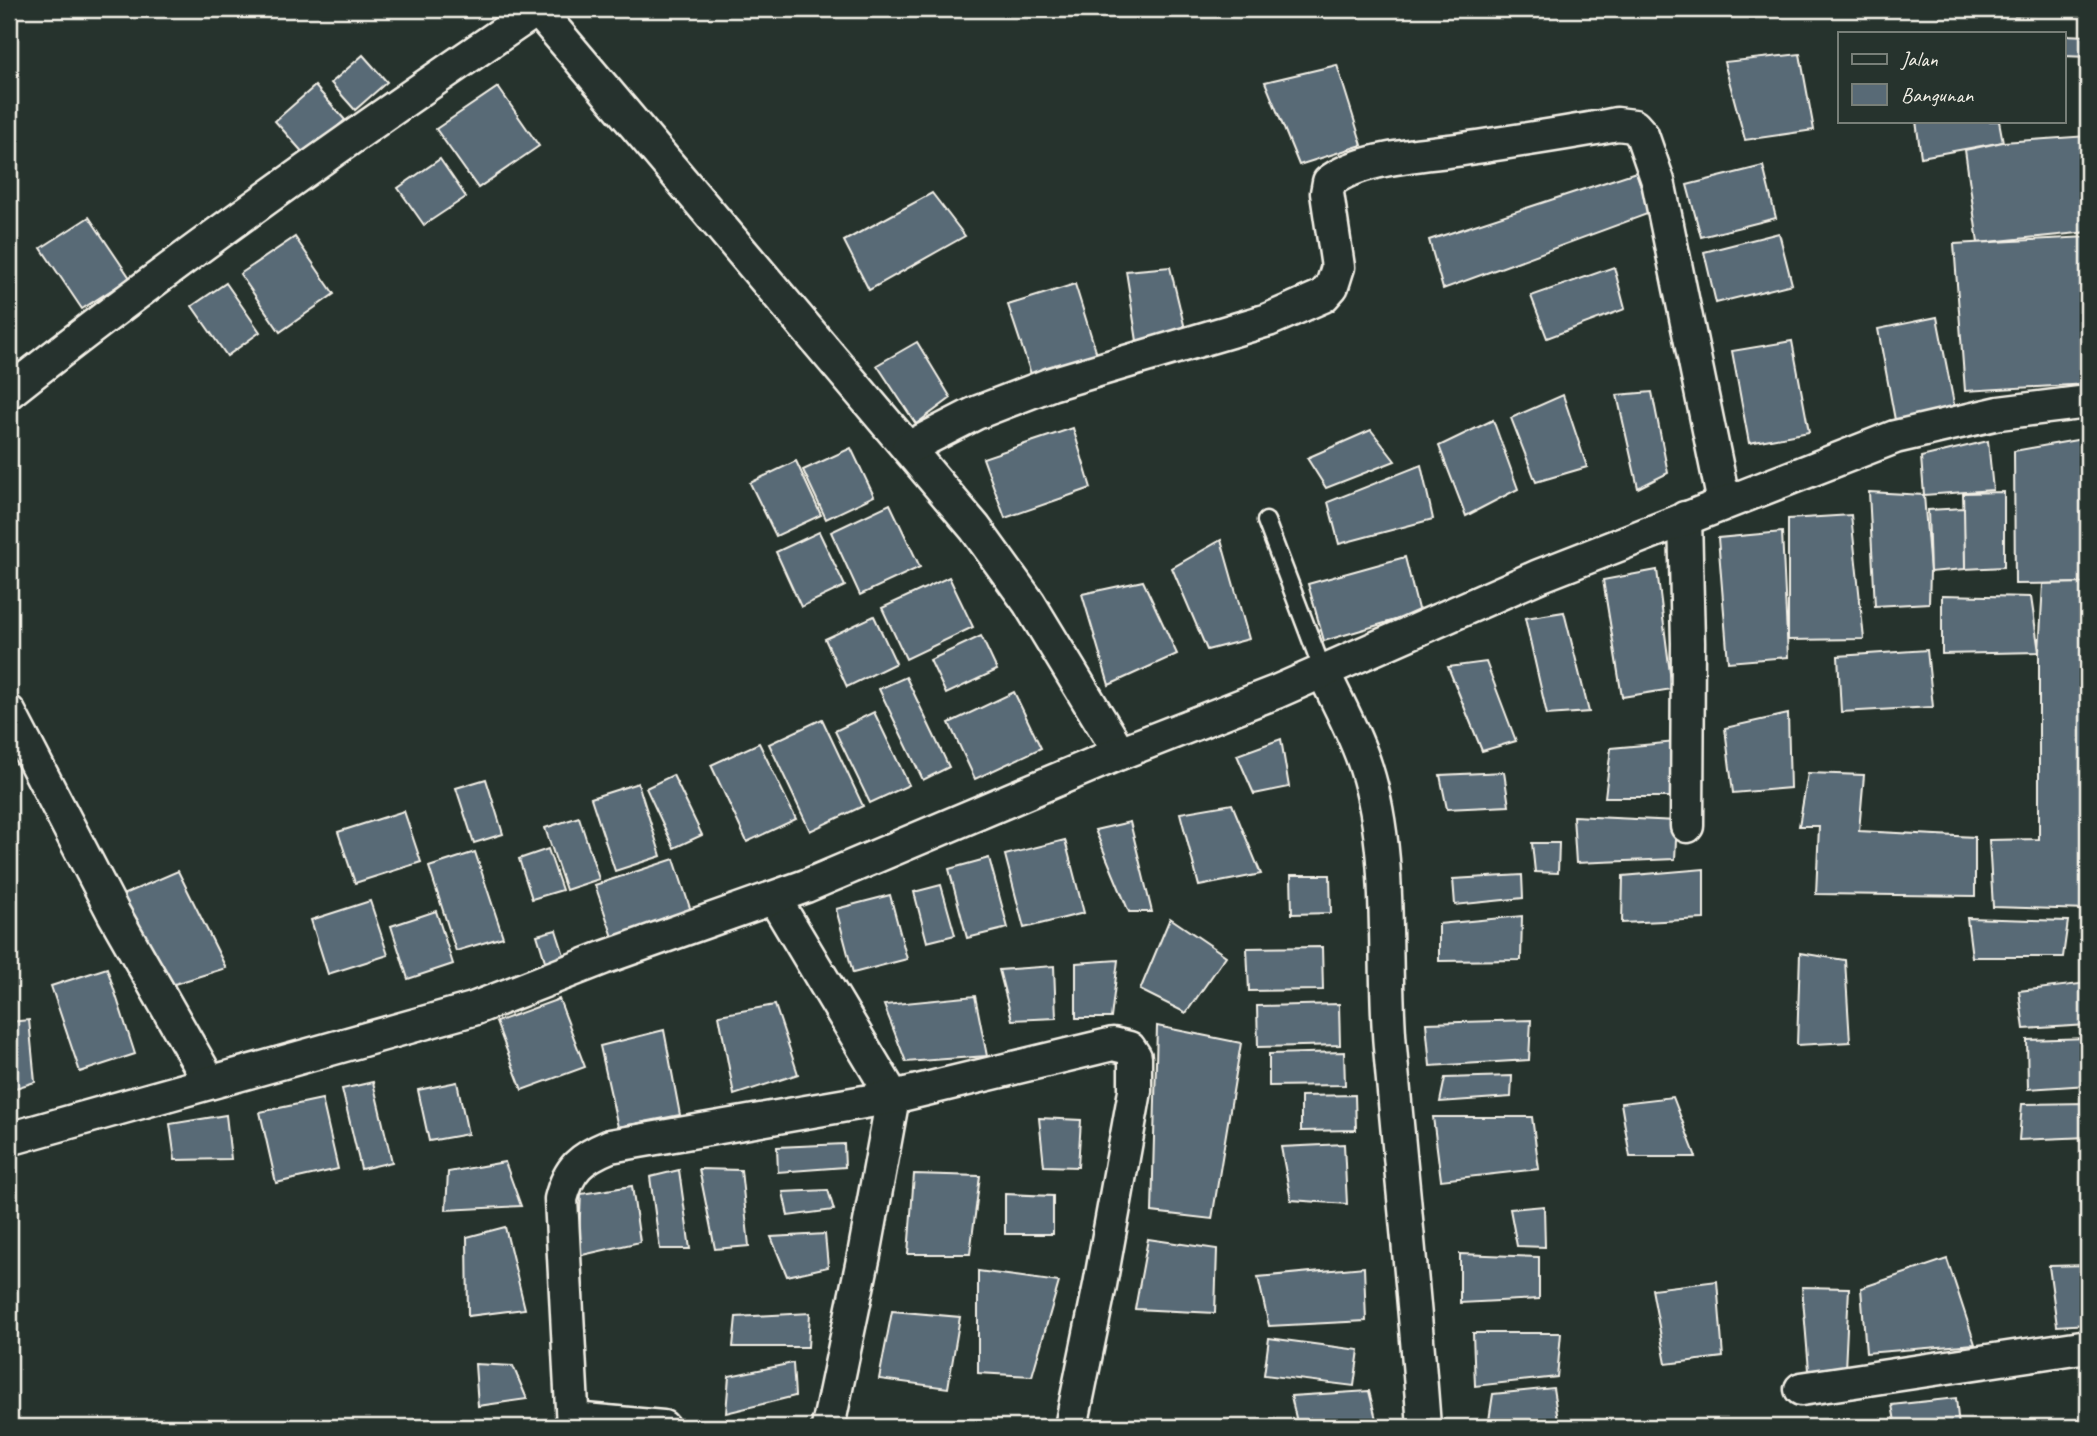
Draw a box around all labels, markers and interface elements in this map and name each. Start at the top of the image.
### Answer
legend [1838,32,2066,122]
text: Jalan [1900,46,1938,72]
text: Bangunan [1901,82,1974,108]

